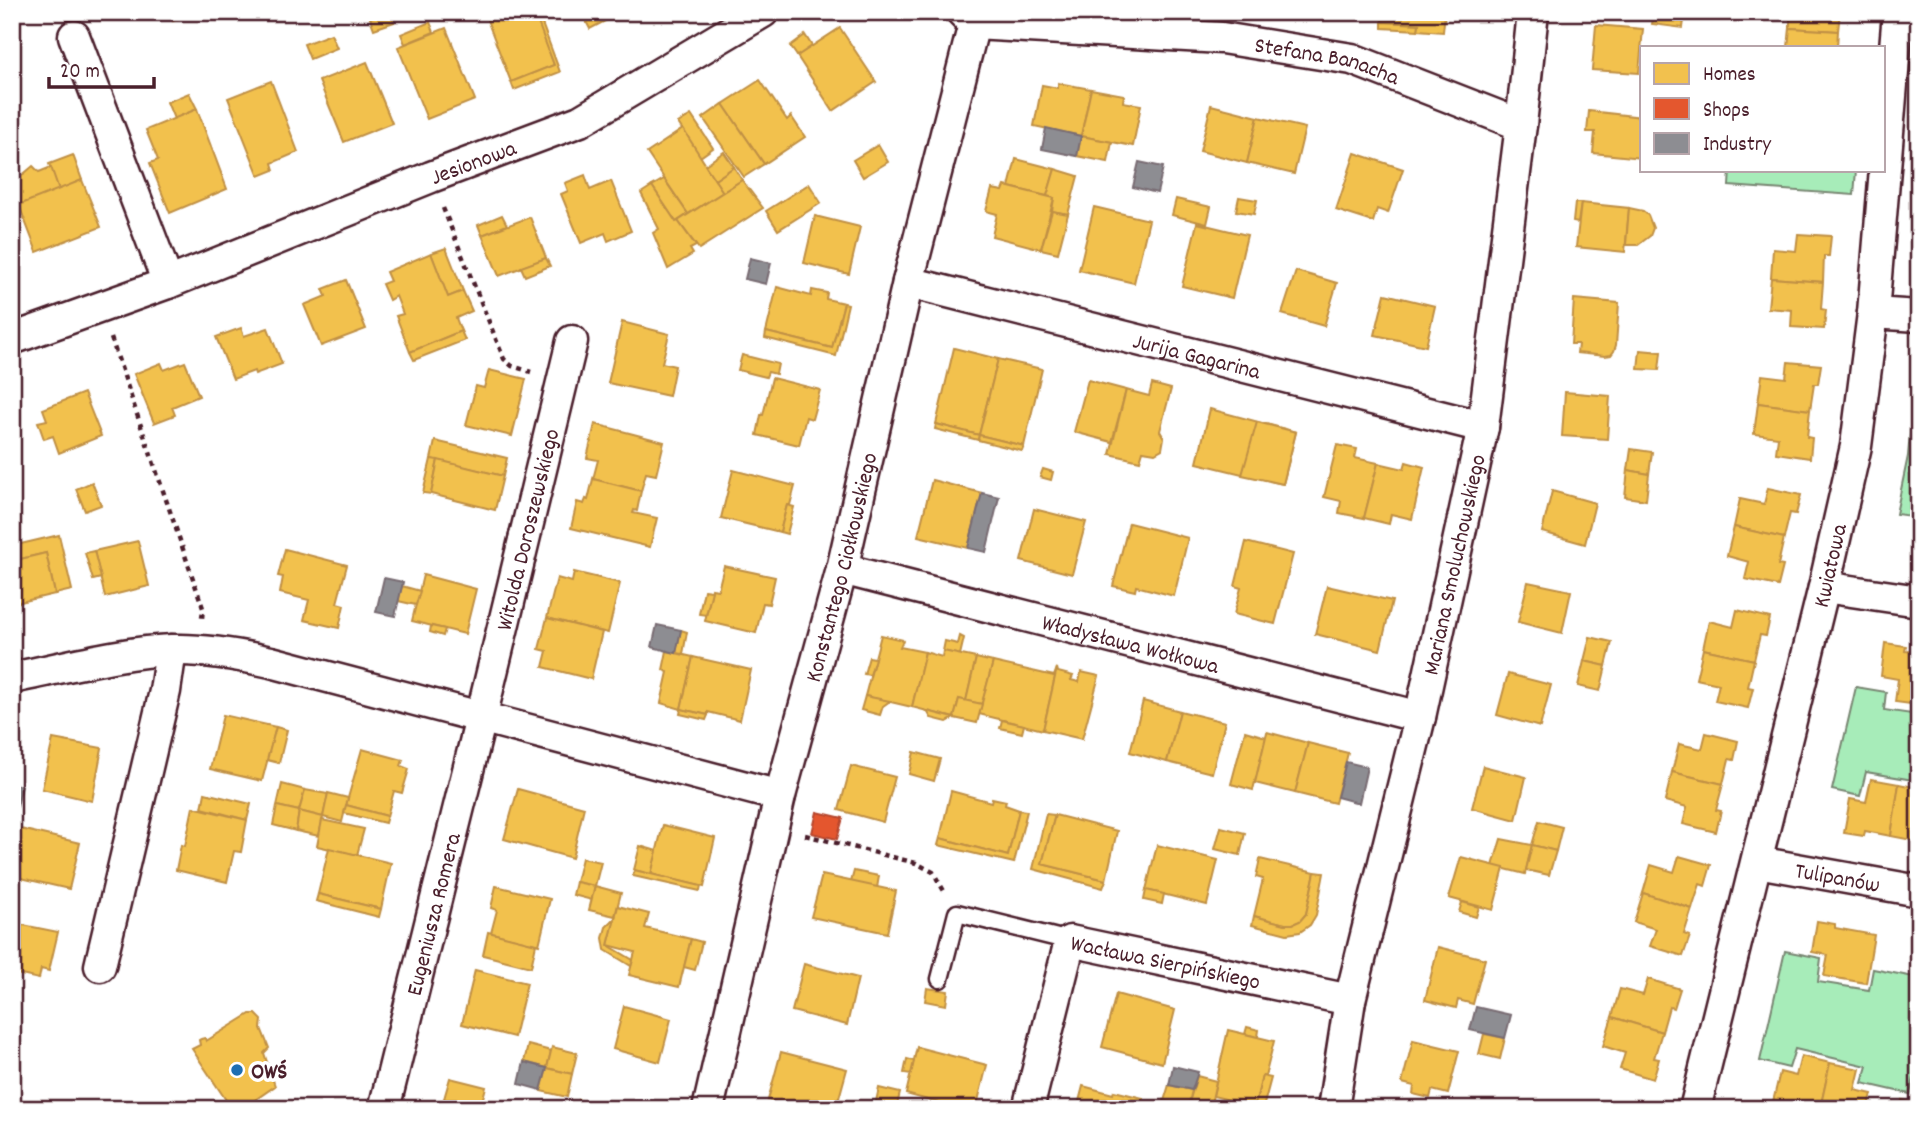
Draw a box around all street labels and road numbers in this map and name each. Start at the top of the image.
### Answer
street label: Stefana Banacha [1252,31,1404,96]
street label: Jesionowa [427,133,523,196]
street label: Jurija Gagarina [1129,326,1265,391]
street label: Witolda Doroszewskiego [490,426,570,634]
street label: Konstantego Ciołkowskiego [799,450,888,686]
street label: Mariana Smoluchowskiego [1417,452,1497,679]
street label: Kwiatowa [1807,520,1858,611]
street label: Władysława Wołkowa [1038,608,1223,685]
street label: Eugeniusza Romera [400,829,472,1000]
street label: Tulipanów [1792,856,1882,904]
street label: Wacława Sierpińskiego [1067,929,1263,1001]

